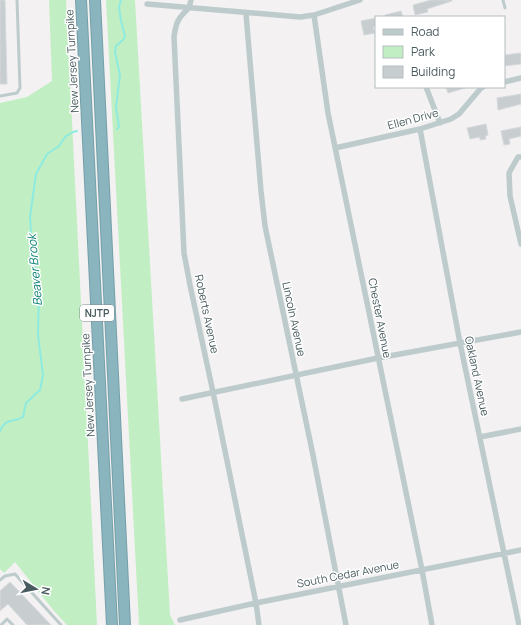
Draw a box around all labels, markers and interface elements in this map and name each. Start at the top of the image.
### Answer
street label: New Jersey Turnpike [61,8,82,113]
legend [375,16,505,88]
text: Road [411,23,439,40]
text: Park [411,43,436,60]
text: Building [411,63,455,80]
street label: Ellen Drive [386,104,441,133]
water label: Beaver Brook [23,231,46,307]
street label: Roberts Avenue [192,273,223,355]
street label: Chester Avenue [365,277,396,360]
street label: Lincoln Avenue [279,280,310,358]
road number: NJTP [80,305,114,321]
street label: New Jersey Turnpike [77,332,98,437]
street label: Oakland Avenue [462,335,493,418]
street label: South Cedar Avenue [296,556,401,591]
north arrow [16,569,56,609]
text: N [38,586,54,596]

